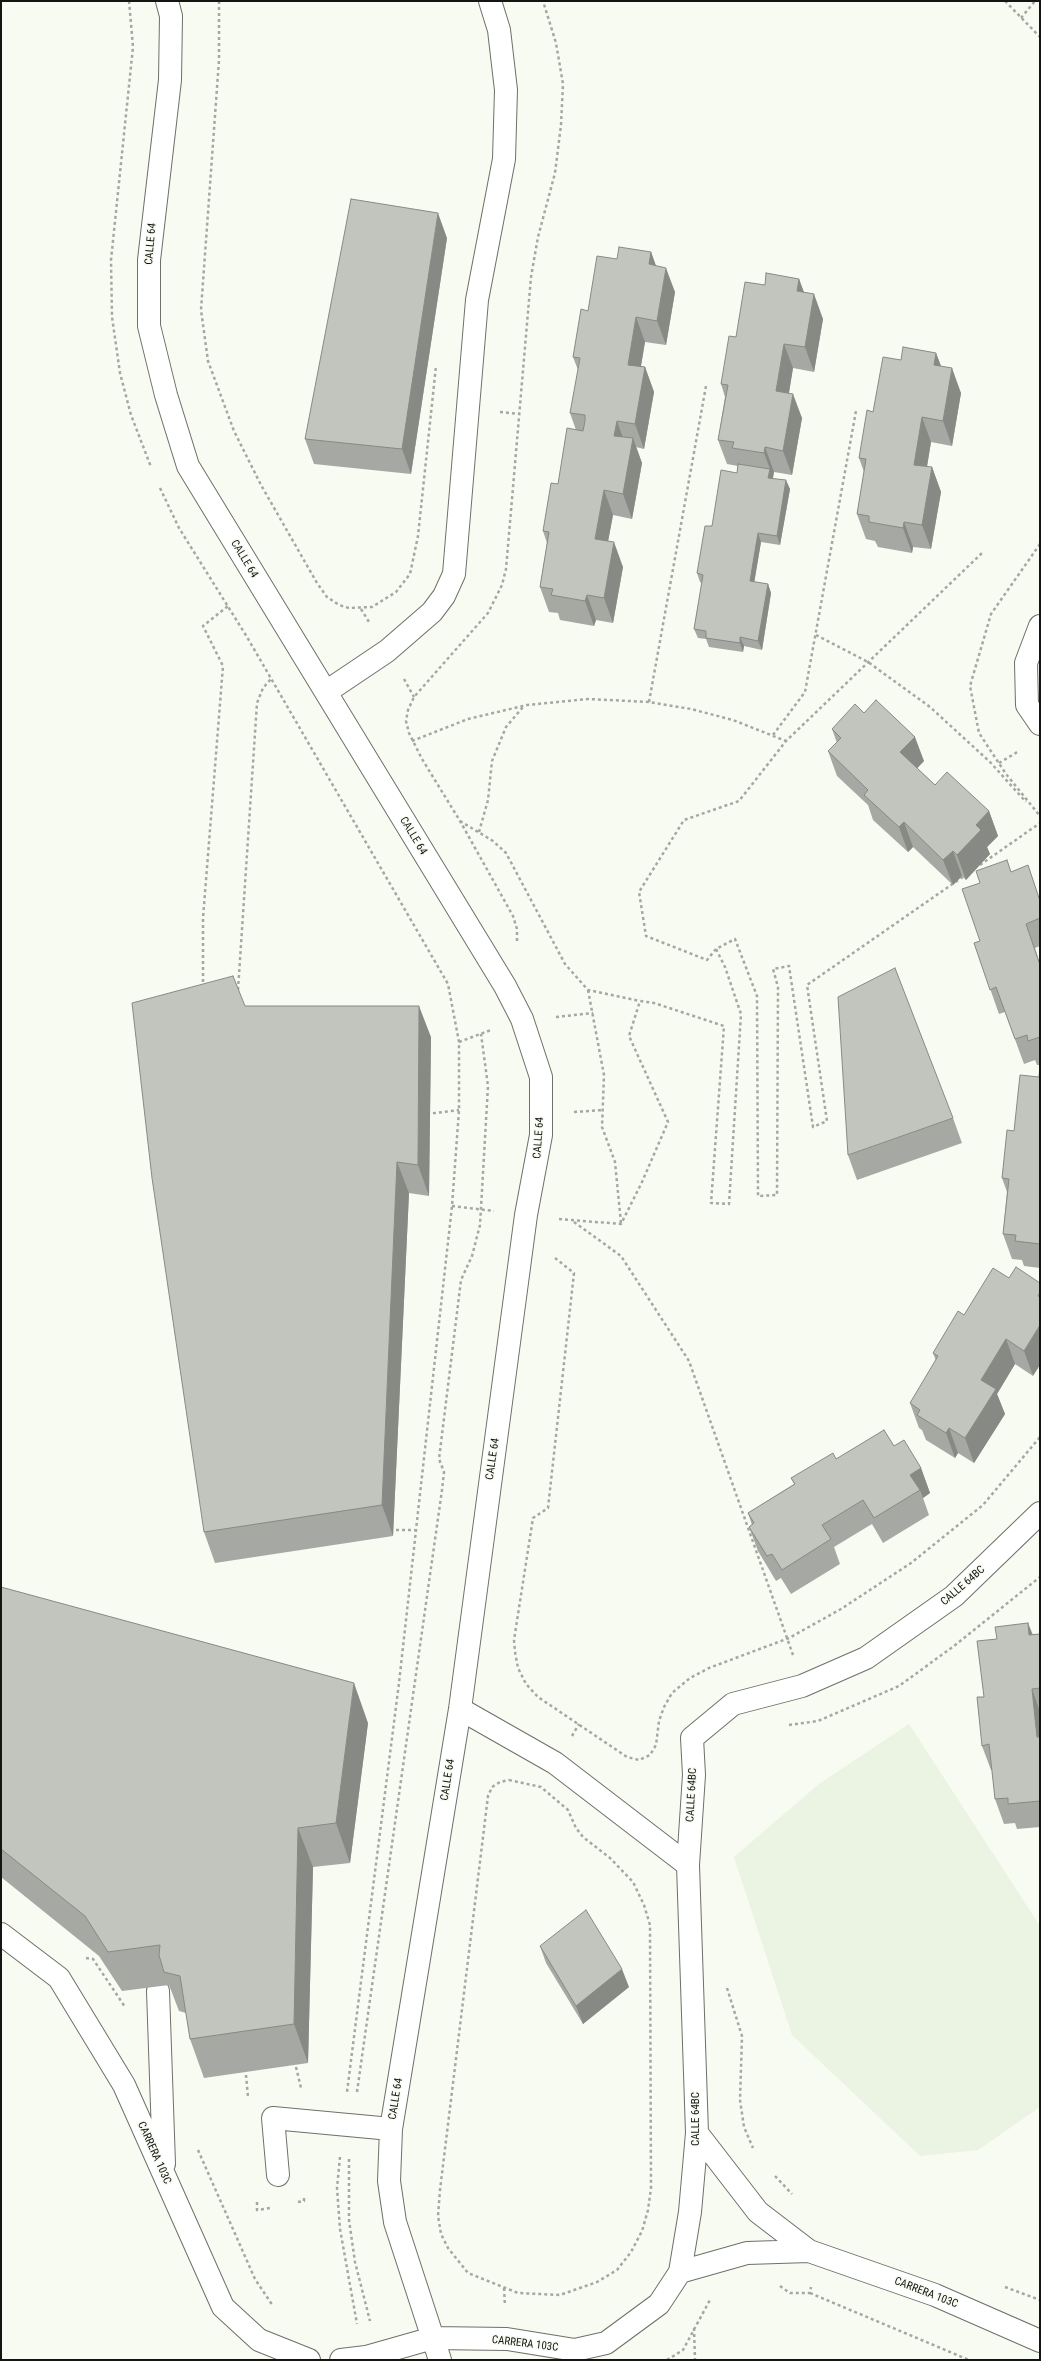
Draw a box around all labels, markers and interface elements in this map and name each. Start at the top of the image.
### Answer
street label: CALLE 64 [143,223,159,265]
street label: CALLE 64 [228,538,260,580]
street label: CALLE 64 [397,815,429,857]
street label: CALLE 64 [531,1117,547,1159]
street label: CALLE 64 [484,1437,502,1481]
street label: CALLE 64BC [938,1563,988,1609]
street label: CALLE 64 [438,1758,458,1802]
street label: CALLE 64BC [684,1768,700,1822]
street label: CALLE 64 [386,2077,406,2121]
street label: CALLE 64BC [689,2092,703,2146]
street label: CARRERA 103C [134,2120,174,2186]
street label: CARRERA 103C [892,2275,960,2311]
street label: CARRERA 103C [491,2333,559,2355]

